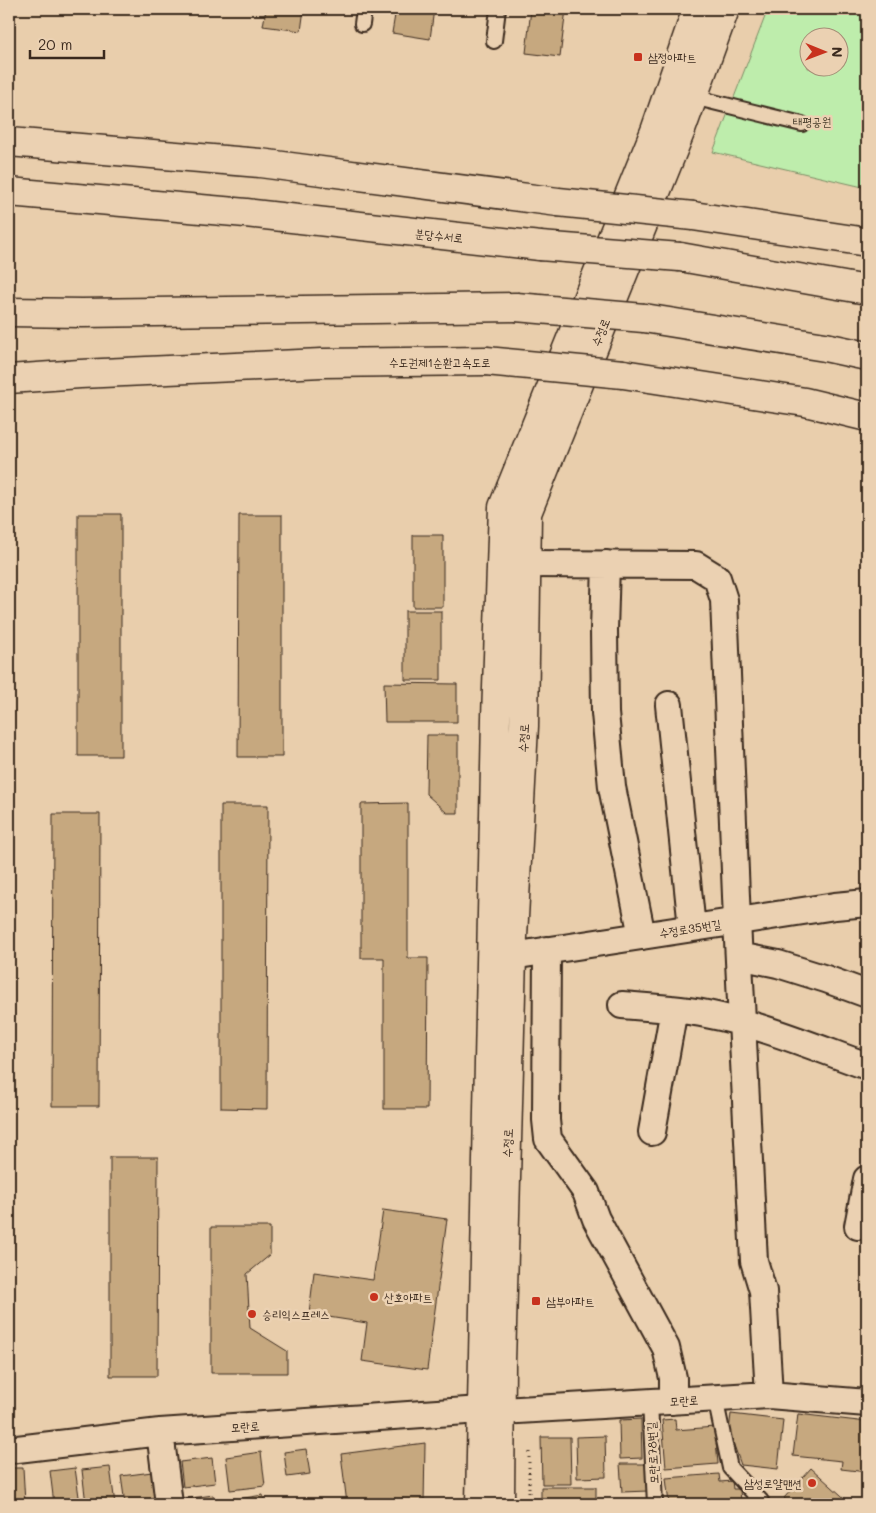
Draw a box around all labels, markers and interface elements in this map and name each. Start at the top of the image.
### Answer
scale bar [30,28,104,60]
north arrow [798,28,848,78]
text: 20 m [38,34,72,54]
text: N [828,47,847,58]
place label: 삼정아파트 [648,49,696,65]
marker: 삼정아파트 [632,51,644,63]
park label: 태평공원 [793,113,831,129]
street label: 분당수서로 [414,225,464,245]
street label: 수정로 [587,316,613,348]
street label: 수도권제1순환고속도로 [389,354,491,370]
street label: 수정로 [514,723,532,753]
street label: 수정로35번길 [658,915,722,941]
street label: 수정로 [498,1128,516,1158]
place label: 산호아파트 [384,1289,432,1305]
marker: 산호아파트 [368,1291,380,1303]
place label: 삼부아파트 [546,1293,594,1309]
marker: 삼부아파트 [530,1295,542,1307]
place label: 승리익스프레스 [262,1306,330,1322]
marker: 승리익스프레스 [246,1308,258,1320]
street label: 모란로 [669,1391,699,1409]
street label: 모란로 [230,1417,260,1435]
street label: 모란로78번길 [642,1421,662,1484]
place label: 삼성로얄맨션 [744,1475,802,1491]
marker: 삼성로얄맨션 [806,1477,818,1489]

